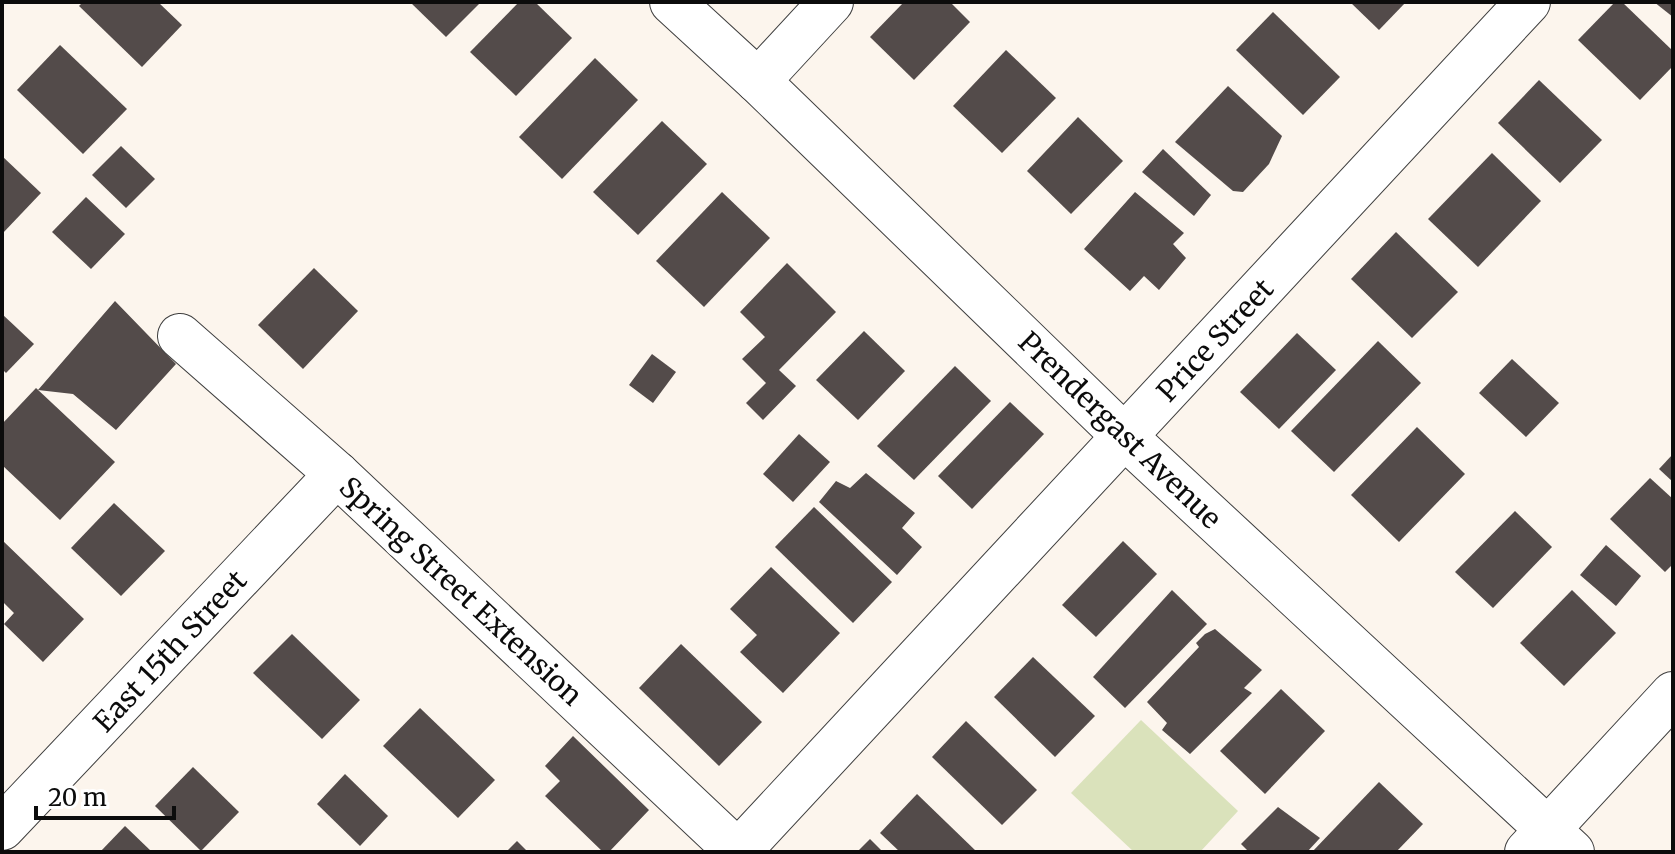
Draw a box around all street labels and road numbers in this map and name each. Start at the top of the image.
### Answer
street label: Price Street [1149,271,1281,409]
street label: Prendergast Avenue [1011,324,1229,536]
street label: Spring Street Extension [332,469,590,713]
street label: East 15th Street [86,562,254,739]

